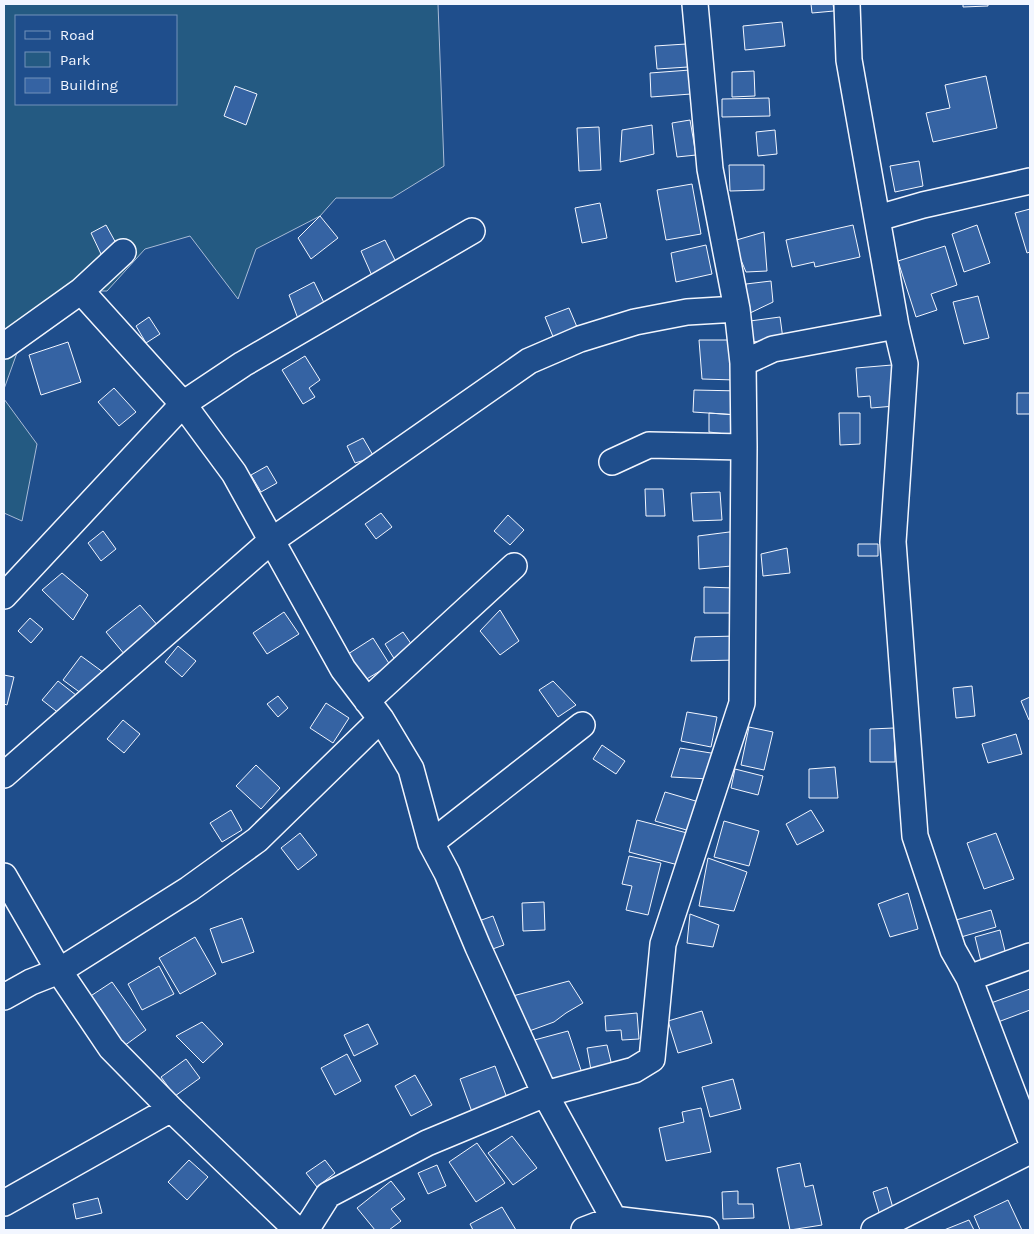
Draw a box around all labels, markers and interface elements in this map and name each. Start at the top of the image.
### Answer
legend [15,15,178,105]
text: Road [60,26,95,44]
text: Park [60,51,90,69]
text: Building [60,76,118,94]

